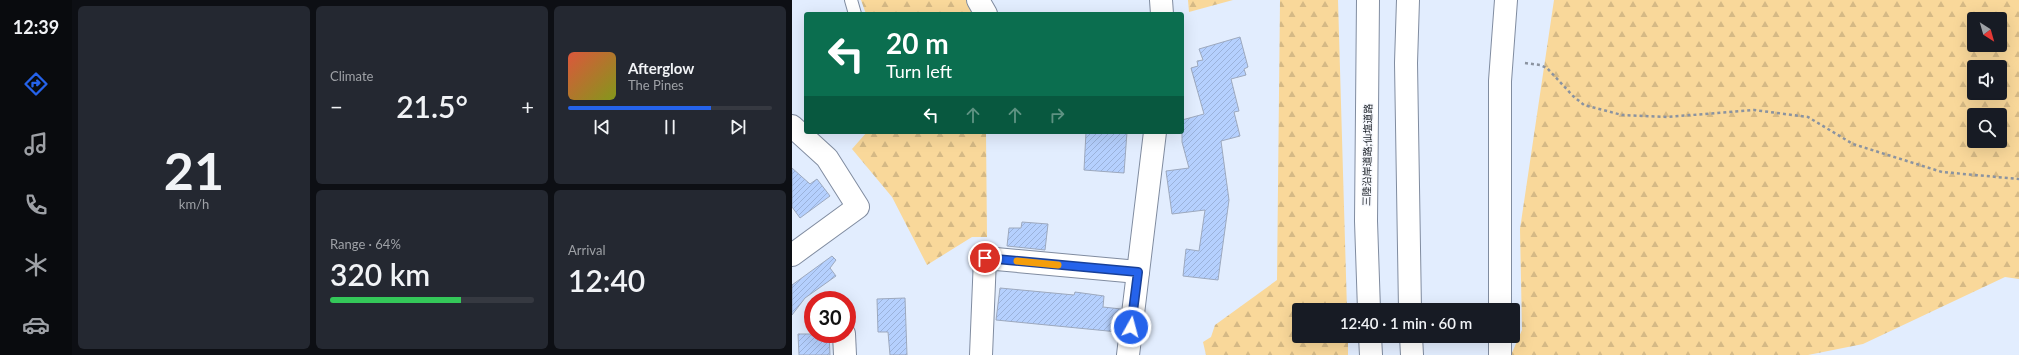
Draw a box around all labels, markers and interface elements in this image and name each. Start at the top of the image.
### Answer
north arrow [1967,12,2007,52]
map controls [1967,12,2007,148]
text: 12:39 [13,16,59,38]
text: 20 m [886,26,949,60]
icon: left [820,28,872,80]
text: Afterglow [628,59,694,77]
text: Turn left [886,60,952,82]
button: sound [1967,60,2007,100]
text: Climate [330,68,373,84]
icon: directions [22,70,50,98]
text: The Pines [628,77,684,93]
text: 21.5° [396,88,468,124]
text: − [330,93,343,120]
text: + [521,93,534,120]
icon: left [920,104,942,126]
icon: ahead [962,104,984,126]
icon: ahead [1004,104,1026,126]
icon: right [1046,104,1068,126]
street label: 三陸沿岸道路;仙塩道路 [1360,104,1374,206]
button: search [1967,108,2007,148]
icon: previous [591,116,613,138]
icon: pause [659,116,681,138]
icon: next [727,116,749,138]
icon: music [22,130,50,158]
text: 21 [164,139,224,201]
icon: phone [22,191,50,219]
text: km/h [179,196,209,212]
text: Range · 64% [330,236,401,252]
pin [968,241,1002,275]
text: Arrival [568,242,605,258]
icon: arrive [974,247,996,269]
icon: climate [22,251,50,279]
text: 320 km [330,256,430,292]
text: 12:40 [568,262,645,298]
speed limit sign: 30 [804,291,856,343]
position arrow [1110,306,1152,348]
icon: car [22,311,50,339]
text: 12:40 · 1 min · 60 m [1340,314,1472,332]

